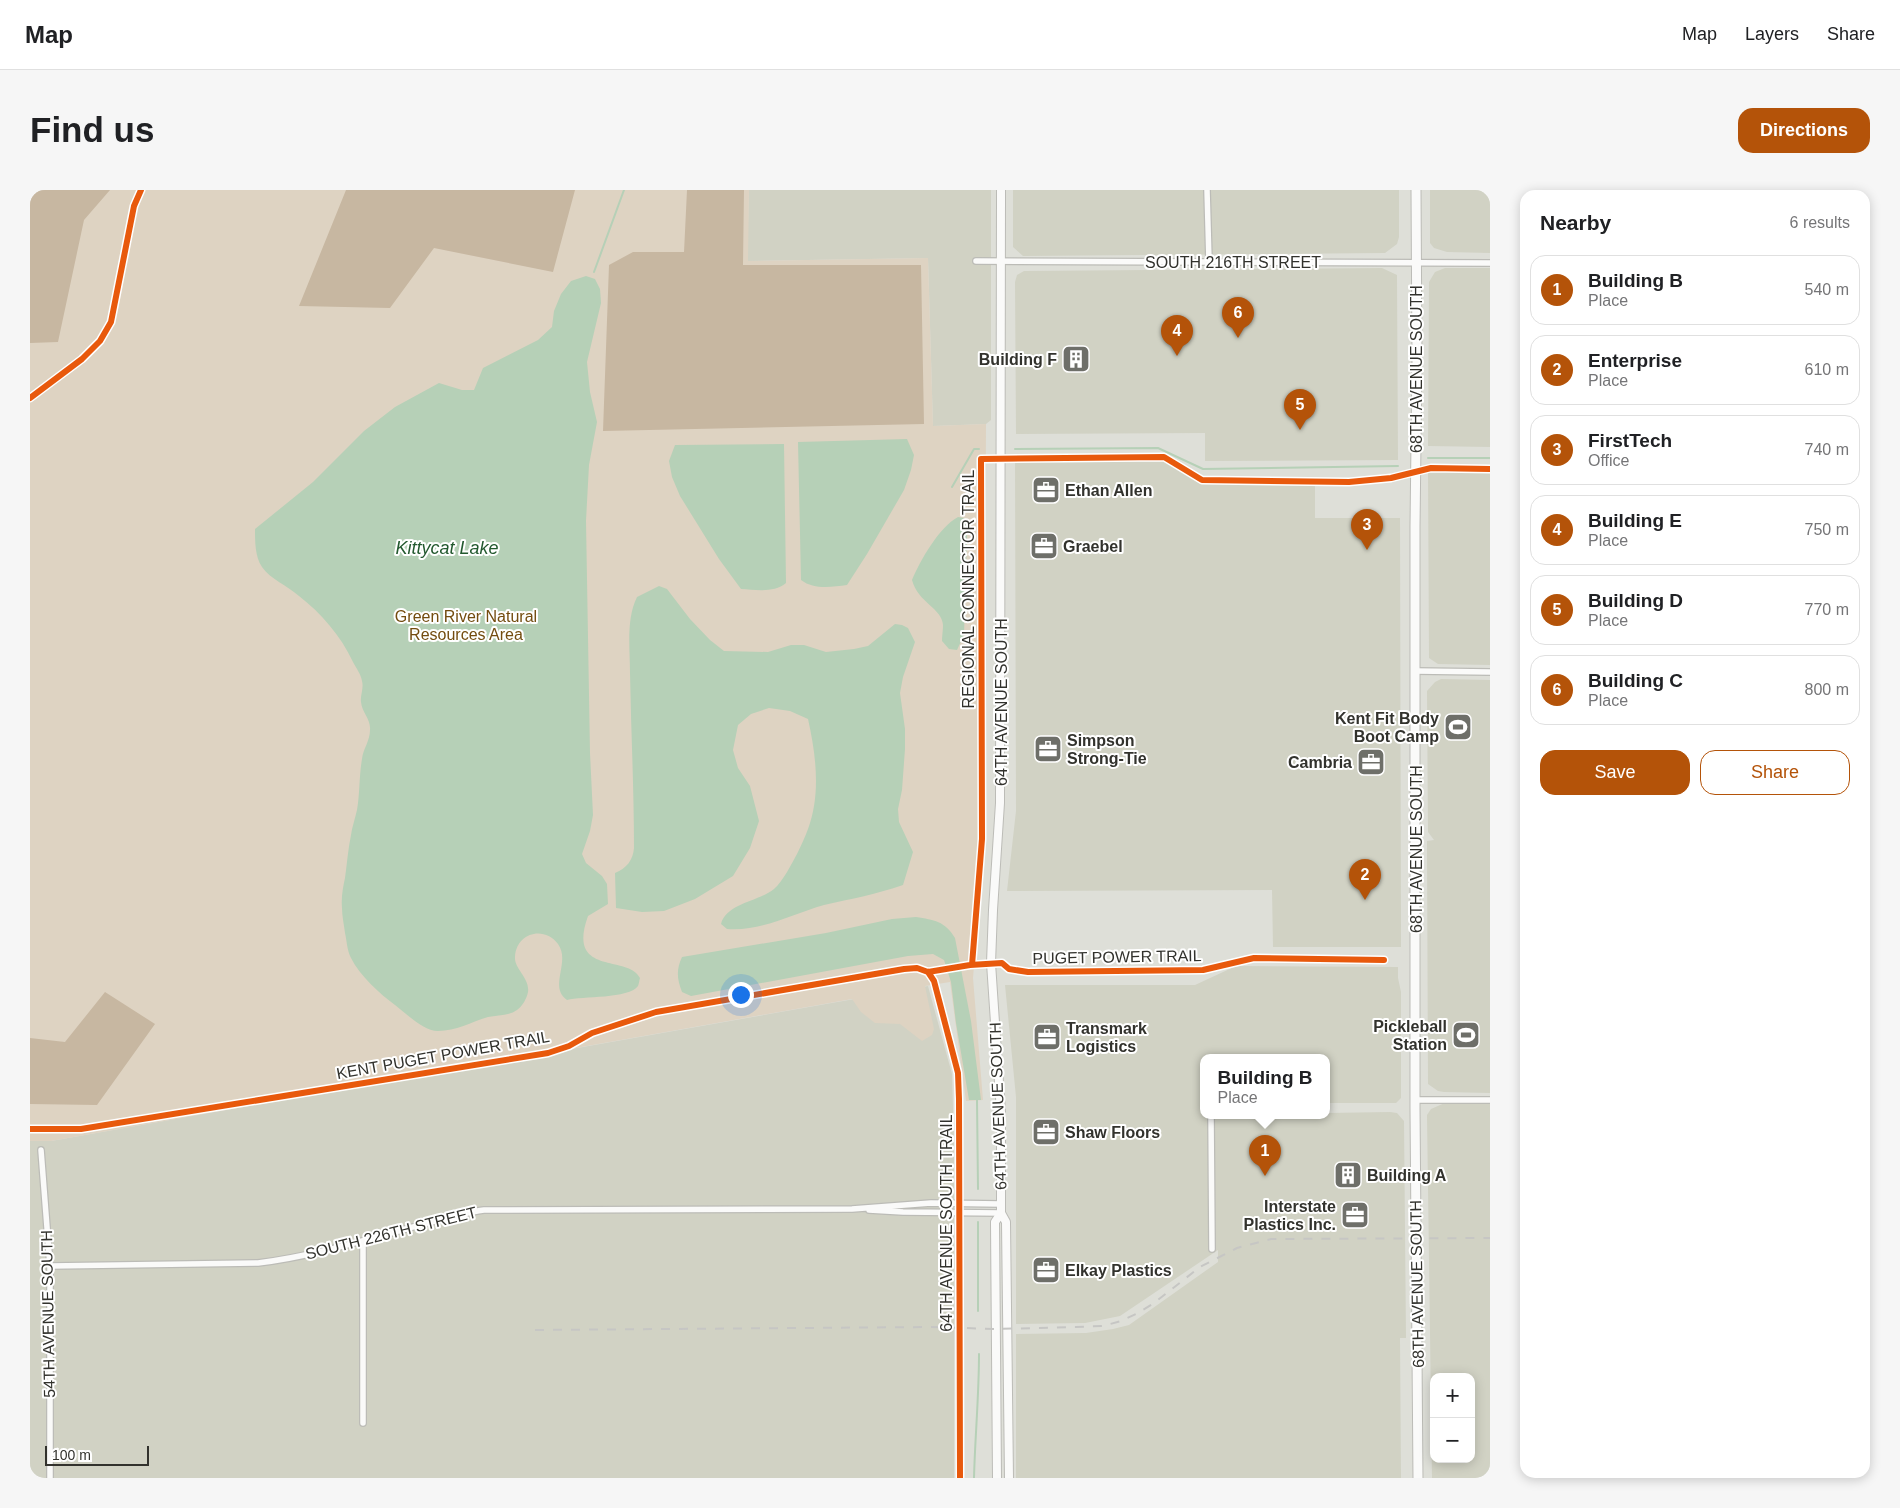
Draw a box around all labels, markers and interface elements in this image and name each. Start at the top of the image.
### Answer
text: Map [25,21,73,48]
text: Map [1682,24,1717,44]
text: Layers [1745,24,1799,44]
text: Share [1827,24,1875,44]
button: Directions [1738,108,1870,153]
text: Find us [30,110,154,149]
text: Nearby [1540,211,1611,234]
text: 6 results [1790,214,1850,231]
street label: SOUTH 216TH STREET [1145,254,1321,271]
text: Building B [1588,270,1683,291]
text: 1 [1553,281,1561,298]
text: 540 m [1805,281,1849,298]
street label: 68TH AVENUE SOUTH [1408,285,1425,453]
text: Place [1588,292,1628,309]
pin: 6 [1222,297,1254,338]
pin: 4 [1161,315,1193,356]
building icon: Building F [1061,344,1091,374]
text: Enterprise [1588,350,1682,371]
place label: Building F [979,351,1057,368]
text: 2 [1553,361,1561,378]
text: 610 m [1805,361,1849,378]
text: Place [1588,372,1628,389]
pin: 5 [1284,389,1316,430]
text: FirstTech [1588,430,1672,451]
text: 3 [1553,441,1561,458]
text: 740 m [1805,441,1849,458]
text: Office [1588,452,1630,469]
street label: REGIONAL CONNECTOR TRAIL [960,469,977,708]
office icon: Ethan Allen [1031,475,1061,505]
place label: Ethan Allen [1065,482,1152,499]
pin: 3 [1351,509,1383,550]
text: Building E [1588,510,1682,531]
text: 4 [1553,521,1561,538]
text: 750 m [1805,521,1849,538]
office icon: Graebel [1029,531,1059,561]
text: Place [1588,532,1628,549]
water label: Kittycat Lake [395,538,499,558]
place label: Graebel [1063,538,1123,555]
text: Building D [1588,590,1683,611]
text: 5 [1553,601,1561,618]
text: 770 m [1805,601,1849,618]
park label: Green River Natural Resources Area [395,608,537,643]
text: Place [1588,612,1628,629]
street label: 64TH AVENUE SOUTH [993,618,1010,786]
text: Building C [1588,670,1683,691]
text: 6 [1553,681,1561,698]
text: 800 m [1805,681,1849,698]
text: Place [1588,692,1628,709]
place label: Kent Fit Body Boot Camp [1335,710,1439,745]
sports icon: Kent Fit Body Boot Camp [1443,712,1473,742]
place label: Simpson Strong-Tie [1067,732,1147,767]
office icon: Simpson Strong-Tie [1033,734,1063,764]
office icon: Cambria [1356,747,1386,777]
button: Save [1540,750,1690,795]
button: Share [1700,750,1850,795]
place label: Cambria [1288,754,1352,771]
street label: 68TH AVENUE SOUTH [1408,765,1425,933]
pin: 2 [1349,859,1381,900]
street label: PUGET POWER TRAIL [1032,947,1202,967]
your location [728,982,754,1008]
place label: Pickleball Station [1373,1018,1447,1053]
place label: Transmark Logistics [1066,1020,1147,1055]
sports icon: Pickleball Station [1451,1020,1481,1050]
street label: 64TH AVENUE SOUTH [987,1022,1009,1190]
office icon: Transmark Logistics [1032,1022,1062,1052]
street label: KENT PUGET POWER TRAIL [335,1028,551,1082]
popup [1200,1054,1330,1119]
text: Building B [1218,1067,1312,1088]
text: Place [1218,1089,1258,1106]
street label: 64TH AVENUE SOUTH TRAIL [938,1114,955,1332]
office icon: Shaw Floors [1031,1117,1061,1147]
place label: Shaw Floors [1065,1124,1160,1141]
pin: 1 [1249,1135,1281,1176]
building icon: Building A [1333,1160,1363,1190]
place label: Building A [1367,1167,1447,1184]
place label: Interstate Plastics Inc. [1244,1198,1336,1233]
office icon: Interstate Plastics Inc. [1340,1200,1370,1230]
street label: 68TH AVENUE SOUTH [1407,1200,1427,1368]
street label: SOUTH 226TH STREET [304,1203,479,1263]
street label: 54TH AVENUE SOUTH [38,1230,58,1398]
office icon: Elkay Plastics [1031,1255,1061,1285]
place label: Elkay Plastics [1065,1262,1172,1279]
map controls [1430,1373,1475,1463]
button: + [1430,1373,1475,1418]
button: − [1430,1418,1475,1463]
scale bar [45,1443,149,1466]
text: 100 m [52,1447,91,1463]

